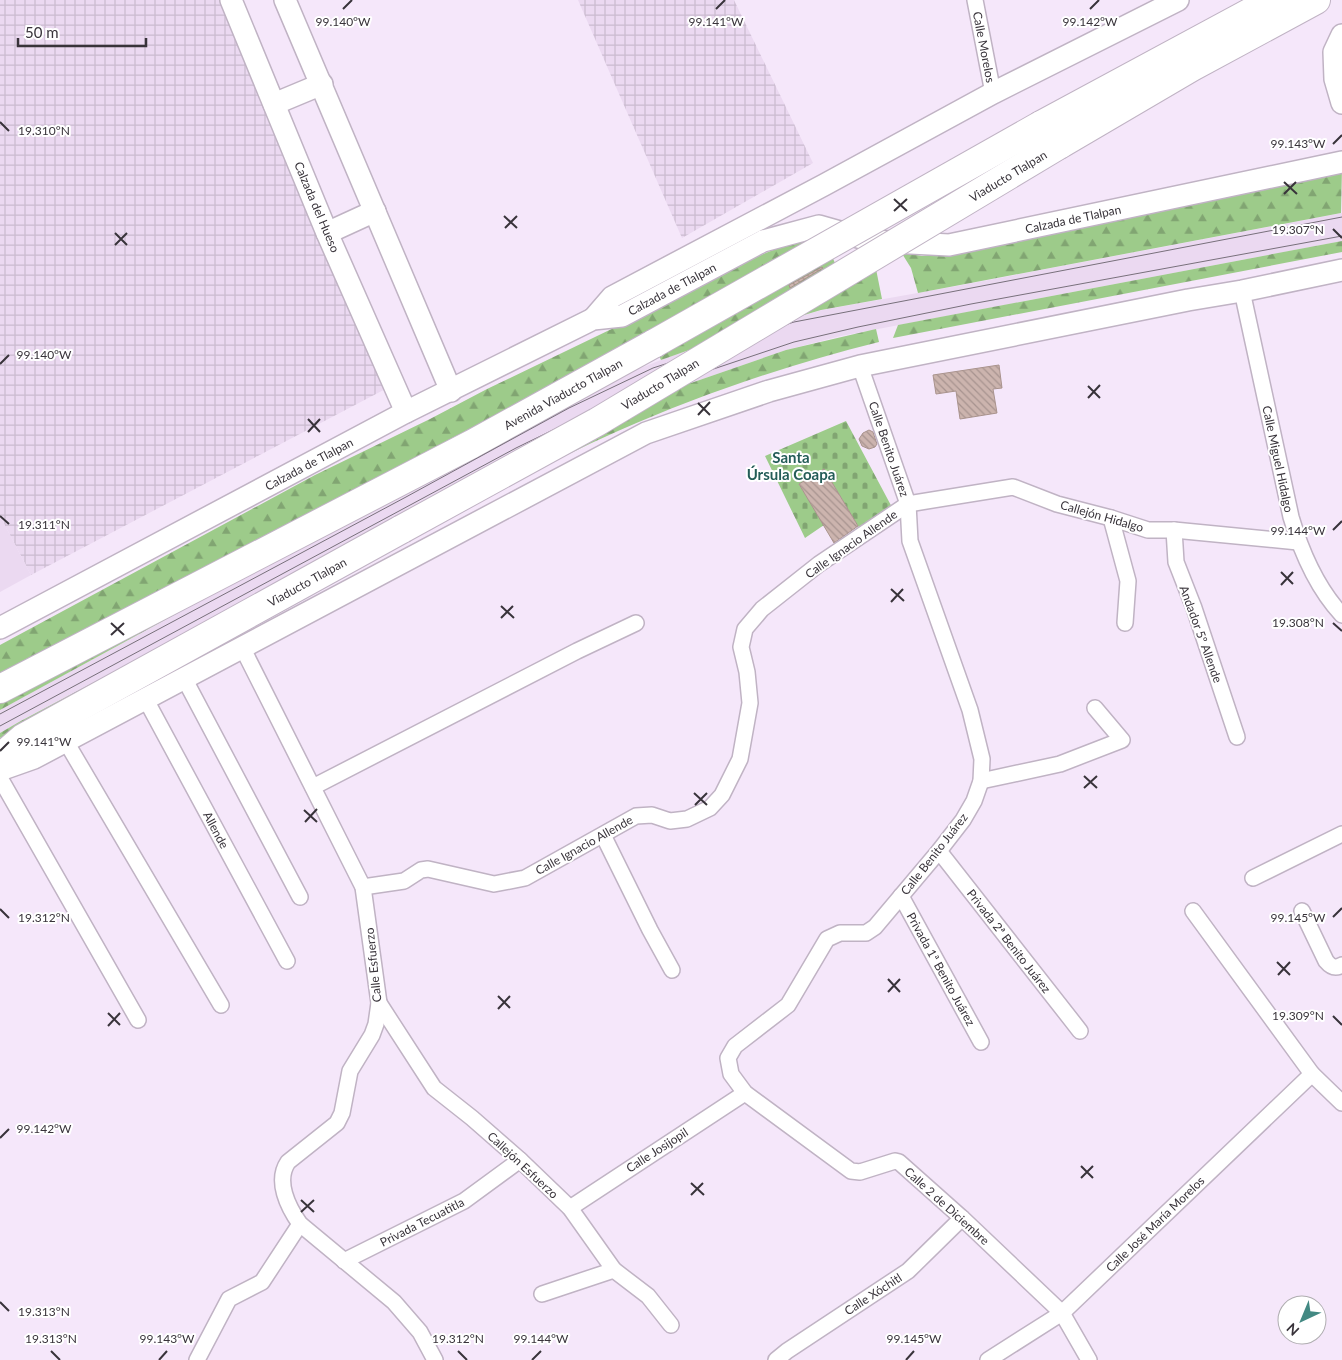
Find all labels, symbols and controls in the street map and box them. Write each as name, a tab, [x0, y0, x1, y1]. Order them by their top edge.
street label: Calle Morelos	[970, 10, 998, 84]
text: 99.140°W	[315, 14, 371, 29]
text: 99.141°W	[688, 14, 744, 29]
text: 99.142°W	[1062, 14, 1118, 29]
scale bar	[18, 15, 145, 47]
text: 50 m	[25, 23, 59, 41]
text: 19.310°N	[18, 123, 70, 138]
text: 99.143°W	[1270, 136, 1326, 151]
street label: Viaducto Tlalpan	[966, 147, 1050, 205]
street label: Calzada del Hueso	[291, 159, 343, 255]
street label: Calzada de Tlalpan	[1024, 202, 1122, 236]
text: 19.307°N	[1272, 222, 1324, 237]
street label: Calzada de Tlalpan	[625, 259, 719, 319]
text: 99.140°W	[16, 347, 72, 362]
street label: Avenida Viaducto Tlalpan	[501, 355, 625, 433]
street label: Viaducto Tlalpan	[618, 355, 702, 413]
street label: Calle Benito Juárez	[866, 399, 913, 499]
street label: Calle Miguel Hidalgo	[1259, 404, 1297, 514]
street label: Calzada de Tlalpan	[262, 434, 356, 494]
district label: Santa Úrsula Coapa	[747, 448, 835, 483]
street label: Callejón Hidalgo	[1059, 497, 1146, 535]
street label: Calle Ignacio Allende	[802, 507, 900, 581]
text: 19.311°N	[18, 517, 70, 532]
text: 99.144°W	[1270, 523, 1326, 538]
street label: Viaducto Tlalpan	[265, 554, 349, 610]
street label: Andador 5º Allende	[1176, 583, 1226, 685]
text: 19.308°N	[1272, 615, 1324, 630]
text: 99.141°W	[16, 734, 72, 749]
street label: Allende	[200, 809, 232, 851]
street label: Calle Benito Juárez	[897, 810, 971, 898]
street label: Calle Ignacio Allende	[533, 812, 635, 878]
street label: Privada 2ª Benito Juárez	[964, 886, 1054, 996]
text: 19.312°N	[18, 910, 70, 925]
street label: Privada 1ª Benito Juárez	[904, 910, 979, 1029]
text: 99.145°W	[1270, 910, 1326, 925]
street label: Calle Esfuerzo	[362, 927, 384, 1003]
text: 19.309°N	[1272, 1008, 1324, 1023]
text: 99.142°W	[16, 1121, 72, 1136]
street label: Calle Josijopil	[623, 1124, 691, 1176]
street label: Callejón Esfuerzo	[485, 1128, 562, 1202]
street label: Calle 2 de Diciembre	[901, 1164, 993, 1248]
street label: Calle José María Morelos	[1103, 1173, 1207, 1275]
street label: Privada Tecuatitla	[377, 1194, 467, 1250]
street label: Calle Xóchitl	[841, 1270, 905, 1318]
north arrow	[1277, 1295, 1327, 1345]
text: 19.313°N	[18, 1304, 70, 1319]
text: N	[1283, 1320, 1302, 1340]
text: 19.313°N	[25, 1331, 77, 1346]
text: 99.143°W	[139, 1331, 195, 1346]
text: 19.312°N	[432, 1331, 484, 1346]
text: 99.144°W	[513, 1331, 569, 1346]
text: 99.145°W	[886, 1331, 942, 1346]

